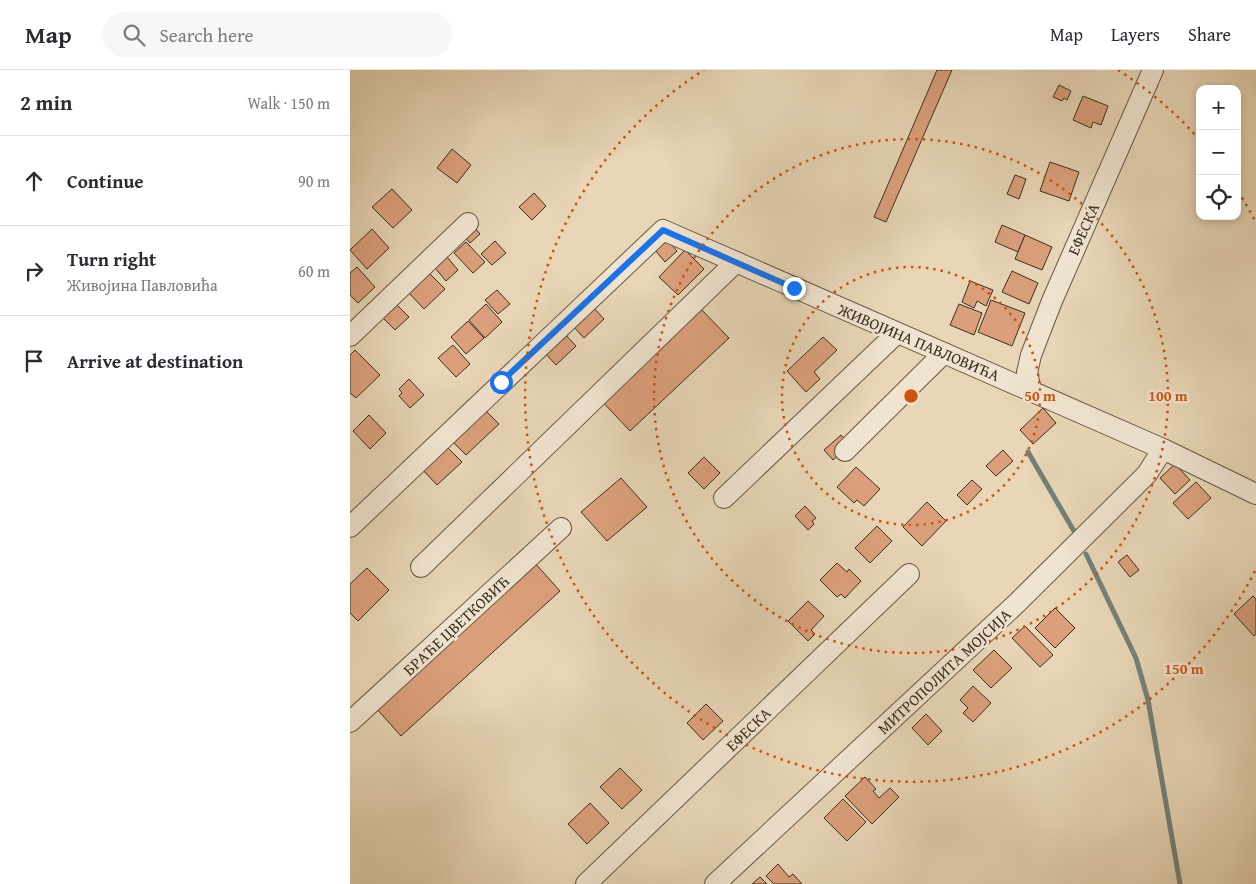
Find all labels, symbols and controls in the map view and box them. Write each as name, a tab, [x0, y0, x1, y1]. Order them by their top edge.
search box	[102, 12, 452, 57]
text: Map	[25, 17, 72, 52]
icon: search	[120, 21, 148, 49]
text: Search here	[160, 21, 253, 49]
text: Map	[1050, 21, 1083, 48]
text: Layers	[1111, 21, 1160, 48]
text: Share	[1188, 21, 1231, 48]
map controls	[1196, 85, 1241, 220]
button: +	[1196, 85, 1241, 130]
text: 2 min	[20, 87, 72, 118]
text: Walk · 150 m	[247, 91, 330, 115]
button: −	[1196, 130, 1241, 175]
icon: ahead	[20, 167, 48, 195]
text: Continue	[67, 167, 144, 195]
text: 90 m	[298, 169, 330, 193]
button: locate	[1196, 175, 1241, 220]
street label: ЕФЕСКА	[1061, 199, 1105, 259]
text: Turn right	[67, 245, 156, 273]
icon: right	[20, 257, 48, 285]
text: 60 m	[298, 259, 330, 283]
text: Живојина Павловића	[67, 273, 218, 297]
route end	[783, 277, 806, 300]
street label: ЖИВОЈИНА ПАВЛОВИЋА	[833, 297, 1004, 387]
icon: arrive	[20, 347, 48, 375]
text: Arrive at destination	[67, 347, 243, 375]
route start	[490, 371, 513, 394]
text: 50 m	[1024, 385, 1056, 406]
text: 100 m	[1148, 385, 1188, 406]
centre of rings	[902, 387, 920, 405]
street label: БРАЋЕ ЦВЕТКОВИЋ	[397, 569, 515, 681]
street label: МИТРОПОЛИТА МОЈСИЈА	[872, 602, 1017, 740]
text: 150 m	[1164, 658, 1204, 679]
street label: ЕФЕСКА	[720, 701, 776, 757]

